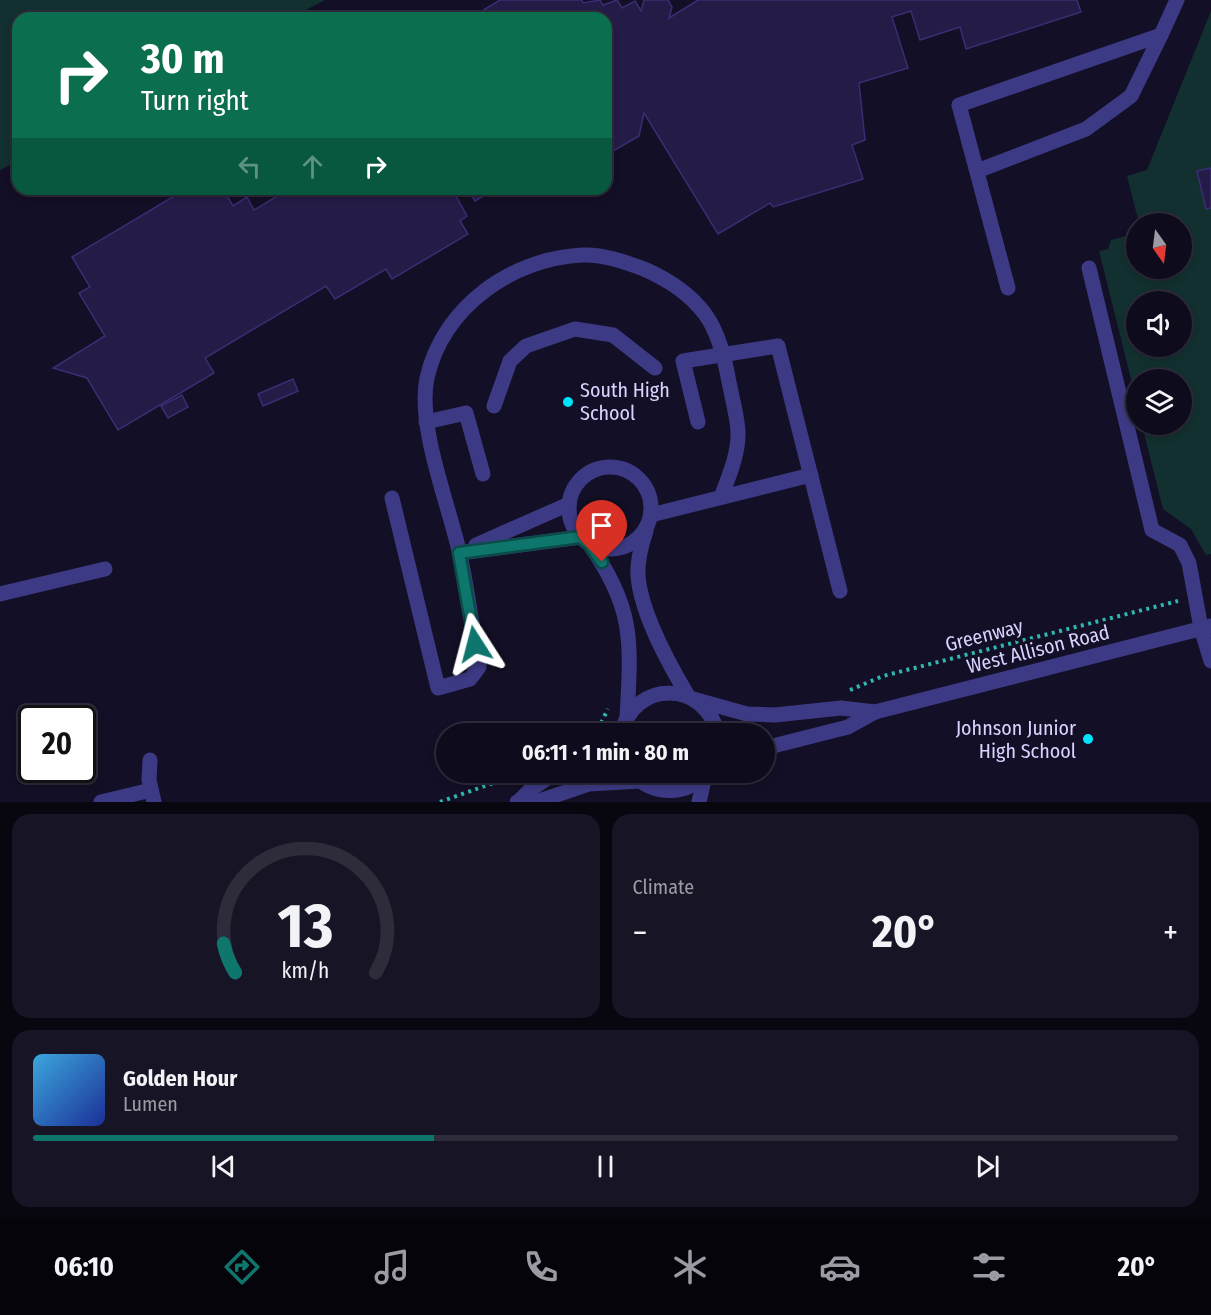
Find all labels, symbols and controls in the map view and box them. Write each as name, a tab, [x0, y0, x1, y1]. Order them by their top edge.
text: 30 m	[141, 34, 225, 84]
icon: right	[42, 36, 120, 114]
text: Turn right	[141, 85, 249, 117]
icon: left	[233, 150, 266, 183]
icon: ahead	[296, 150, 329, 183]
icon: right	[359, 150, 392, 183]
north arrow	[1126, 213, 1192, 279]
map controls	[1126, 213, 1192, 435]
button: sound	[1126, 291, 1192, 357]
button: layers	[1126, 369, 1192, 435]
place label: South High School	[580, 378, 670, 425]
marker: South High School	[561, 395, 575, 409]
pin	[576, 500, 627, 562]
icon: arrive	[585, 509, 618, 542]
position arrow	[443, 612, 507, 676]
street label: Greenway	[943, 614, 1026, 656]
street label: West Allison Road	[964, 620, 1112, 678]
speed limit sign: 20	[18, 705, 96, 783]
place label: Johnson Junior High School	[956, 716, 1076, 763]
marker: Johnson Junior High School	[1081, 732, 1095, 746]
text: 06:11 · 1 min · 80 m	[522, 739, 689, 766]
text: Climate	[633, 875, 694, 899]
text: 13	[278, 889, 334, 964]
text: 20°	[872, 905, 938, 959]
text: −	[633, 913, 647, 953]
text: +	[1163, 913, 1178, 953]
text: km/h	[282, 958, 330, 984]
text: Golden Hour	[123, 1065, 237, 1092]
text: Lumen	[123, 1092, 178, 1116]
icon: previous	[207, 1150, 240, 1183]
icon: pause	[589, 1150, 622, 1183]
icon: next	[971, 1150, 1004, 1183]
icon: directions	[221, 1246, 263, 1288]
icon: music	[371, 1246, 413, 1288]
icon: phone	[520, 1246, 562, 1288]
icon: climate	[669, 1246, 711, 1288]
icon: car	[819, 1246, 861, 1288]
icon: filters	[968, 1246, 1010, 1288]
text: 06:10	[54, 1251, 114, 1283]
text: 20°	[1117, 1251, 1157, 1283]

